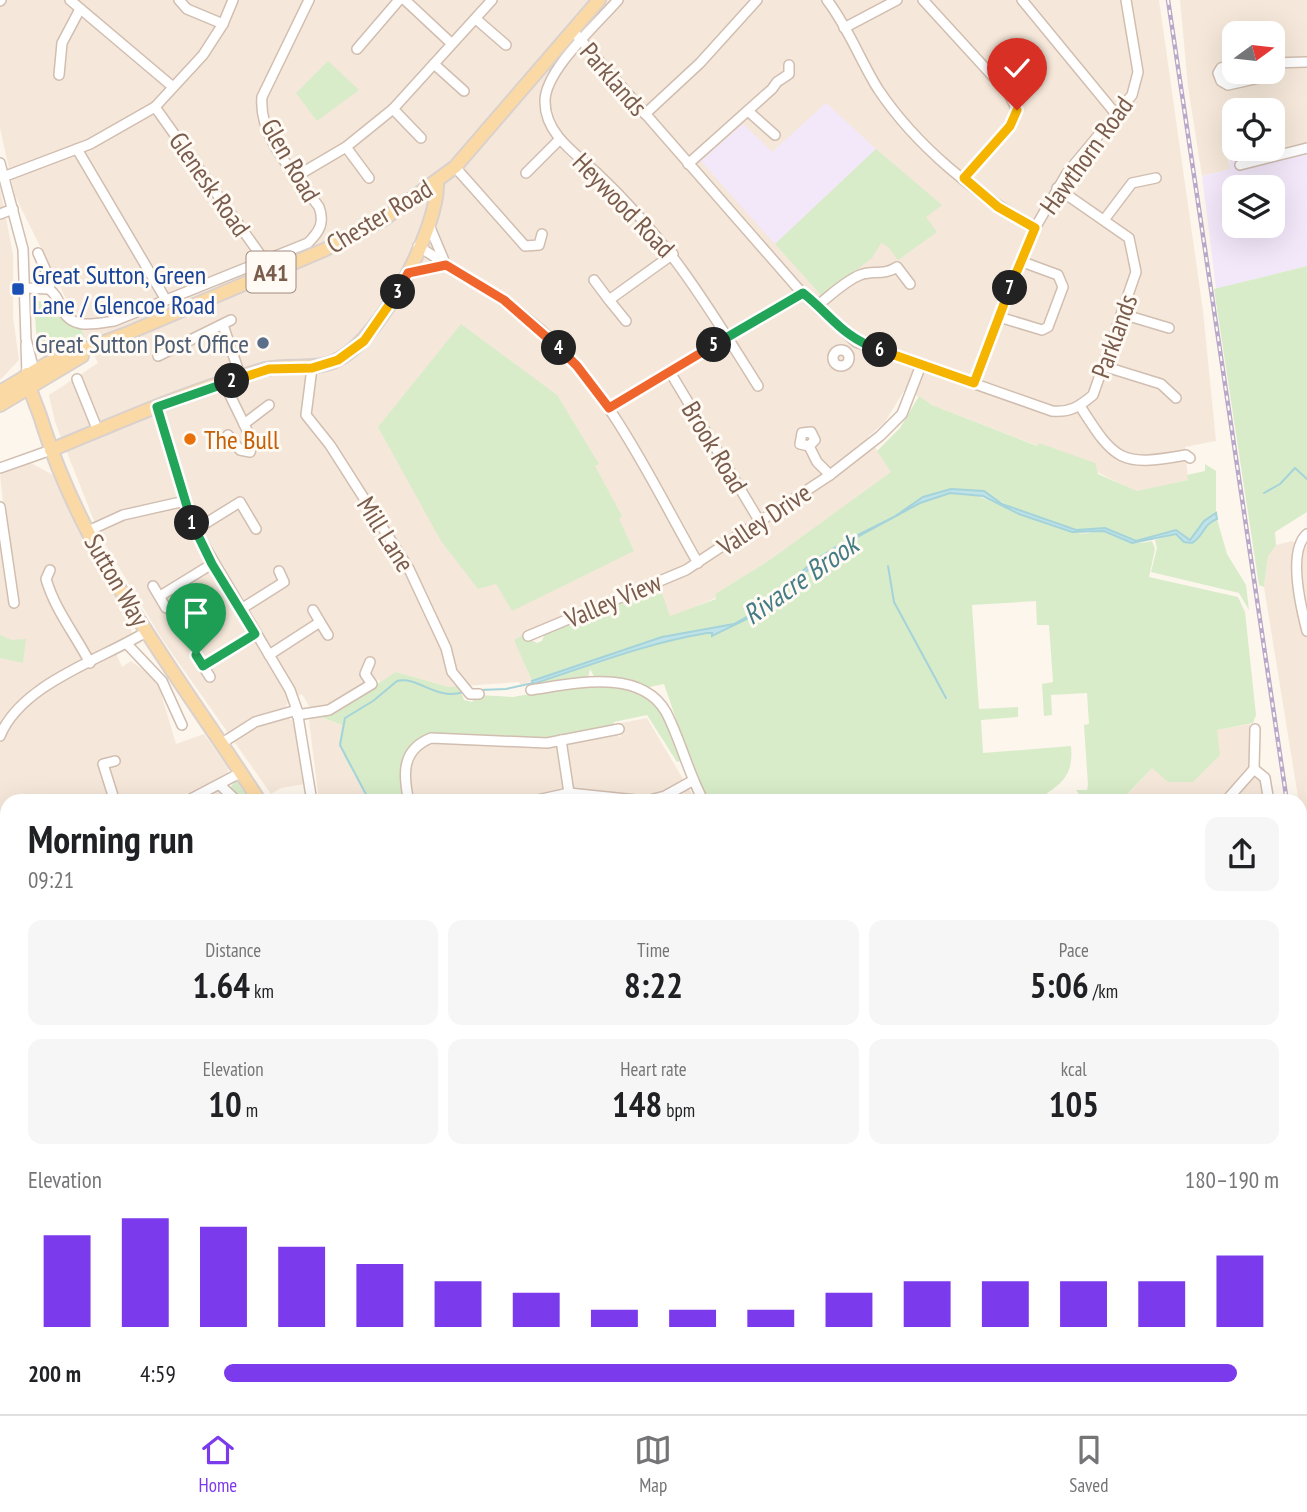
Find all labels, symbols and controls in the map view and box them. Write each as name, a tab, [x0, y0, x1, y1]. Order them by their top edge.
north arrow	[1222, 21, 1284, 84]
map controls	[1222, 21, 1285, 238]
street label: Parklands	[573, 36, 655, 122]
pin	[987, 38, 1047, 110]
icon: check	[998, 49, 1036, 87]
street label: Hawthorn Road	[1032, 90, 1140, 220]
button: locate	[1222, 98, 1285, 161]
street label: Glen Road	[254, 112, 328, 208]
street label: Glenesk Road	[162, 125, 258, 243]
street label: Heywood Road	[566, 146, 682, 264]
street label: Chester Road	[320, 172, 438, 260]
button: layers	[1222, 175, 1285, 238]
road number: A41	[246, 251, 296, 292]
place label: Great Sutton, Green Lane / Glencoe Road	[32, 258, 215, 321]
pin: 7	[992, 270, 1028, 306]
pin: 3	[380, 274, 416, 310]
text: 7	[1005, 275, 1014, 299]
text: 3	[393, 279, 402, 303]
marker: Great Sutton, Green Lane / Glencoe Road	[10, 281, 26, 297]
street label: Parklands	[1084, 290, 1144, 382]
place label: Great Sutton Post Office	[35, 327, 249, 360]
pin: 5	[696, 328, 732, 362]
pin: 4	[542, 330, 576, 366]
text: 5	[709, 332, 718, 356]
pin: 6	[862, 332, 898, 368]
marker: Great Sutton Post Office	[255, 335, 271, 351]
text: 4	[554, 335, 563, 359]
text: 6	[875, 337, 884, 361]
pin: 2	[215, 364, 250, 398]
text: 2	[227, 368, 236, 392]
street label: Brook Road	[675, 395, 755, 499]
place label: The Bull	[204, 423, 279, 456]
marker: The Bull	[182, 431, 198, 447]
street label: Valley Drive	[710, 476, 817, 563]
street label: Mill Lane	[350, 490, 422, 578]
pin: 1	[174, 505, 210, 540]
text: 1	[187, 510, 196, 534]
water label: Rivacre Brook	[735, 524, 868, 632]
street label: Sutton Way	[77, 528, 157, 632]
street label: Valley View	[559, 565, 667, 635]
pin	[166, 583, 226, 655]
icon: arrive	[177, 594, 215, 632]
text: Morning run	[28, 814, 194, 863]
button: share	[1205, 817, 1279, 891]
text: 09:21	[28, 865, 74, 894]
text: Distance	[205, 938, 261, 962]
text: Time	[637, 938, 670, 962]
text: Pace	[1059, 938, 1089, 962]
text: 1.64	[192, 962, 250, 1008]
text: 8:22	[624, 962, 683, 1008]
text: 5:06	[1030, 962, 1089, 1008]
text: km	[250, 979, 274, 1003]
text: /km	[1089, 979, 1118, 1003]
text: Elevation	[203, 1057, 264, 1081]
text: Heart rate	[620, 1057, 687, 1081]
text: kcal	[1061, 1057, 1087, 1081]
text: 10	[208, 1081, 242, 1127]
text: 148	[612, 1081, 662, 1127]
text: 105	[1049, 1081, 1099, 1127]
text: m	[242, 1098, 258, 1122]
text: bpm	[662, 1098, 695, 1122]
text: Elevation	[28, 1165, 102, 1194]
text: 180–190 m	[1185, 1165, 1279, 1194]
text: 200 m	[28, 1359, 81, 1388]
text: 4:59	[140, 1359, 176, 1388]
tab: Home	[199, 1431, 237, 1497]
tab: Map	[634, 1431, 672, 1497]
tab: Saved	[1069, 1431, 1108, 1497]

